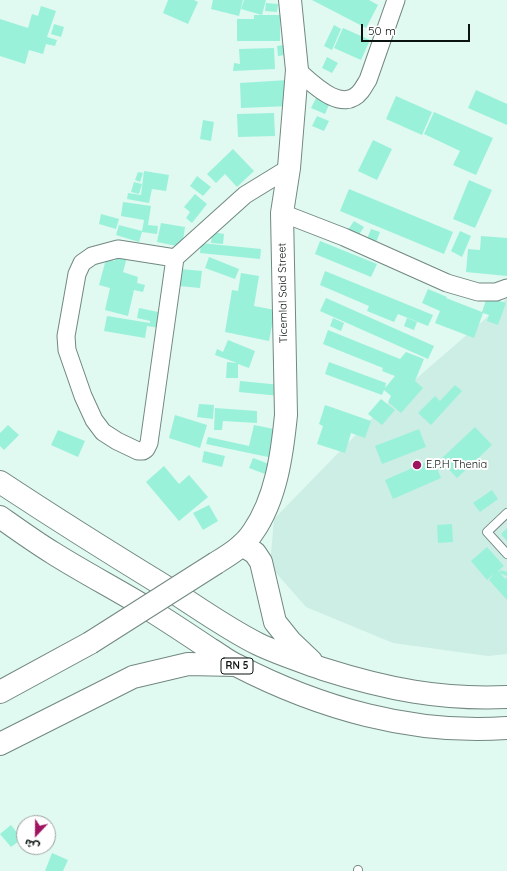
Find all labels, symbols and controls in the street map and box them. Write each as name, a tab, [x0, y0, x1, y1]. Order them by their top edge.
scale bar	[363, 16, 472, 42]
text: 50 m	[368, 23, 396, 38]
street label: Ticemlal Said Street	[276, 243, 290, 343]
place label: E.P.H Thenia	[426, 458, 487, 472]
marker: E.P.H Thenia	[411, 459, 423, 471]
road number: RN 5	[221, 658, 253, 674]
north arrow	[16, 815, 56, 855]
text: ش	[22, 836, 41, 855]

